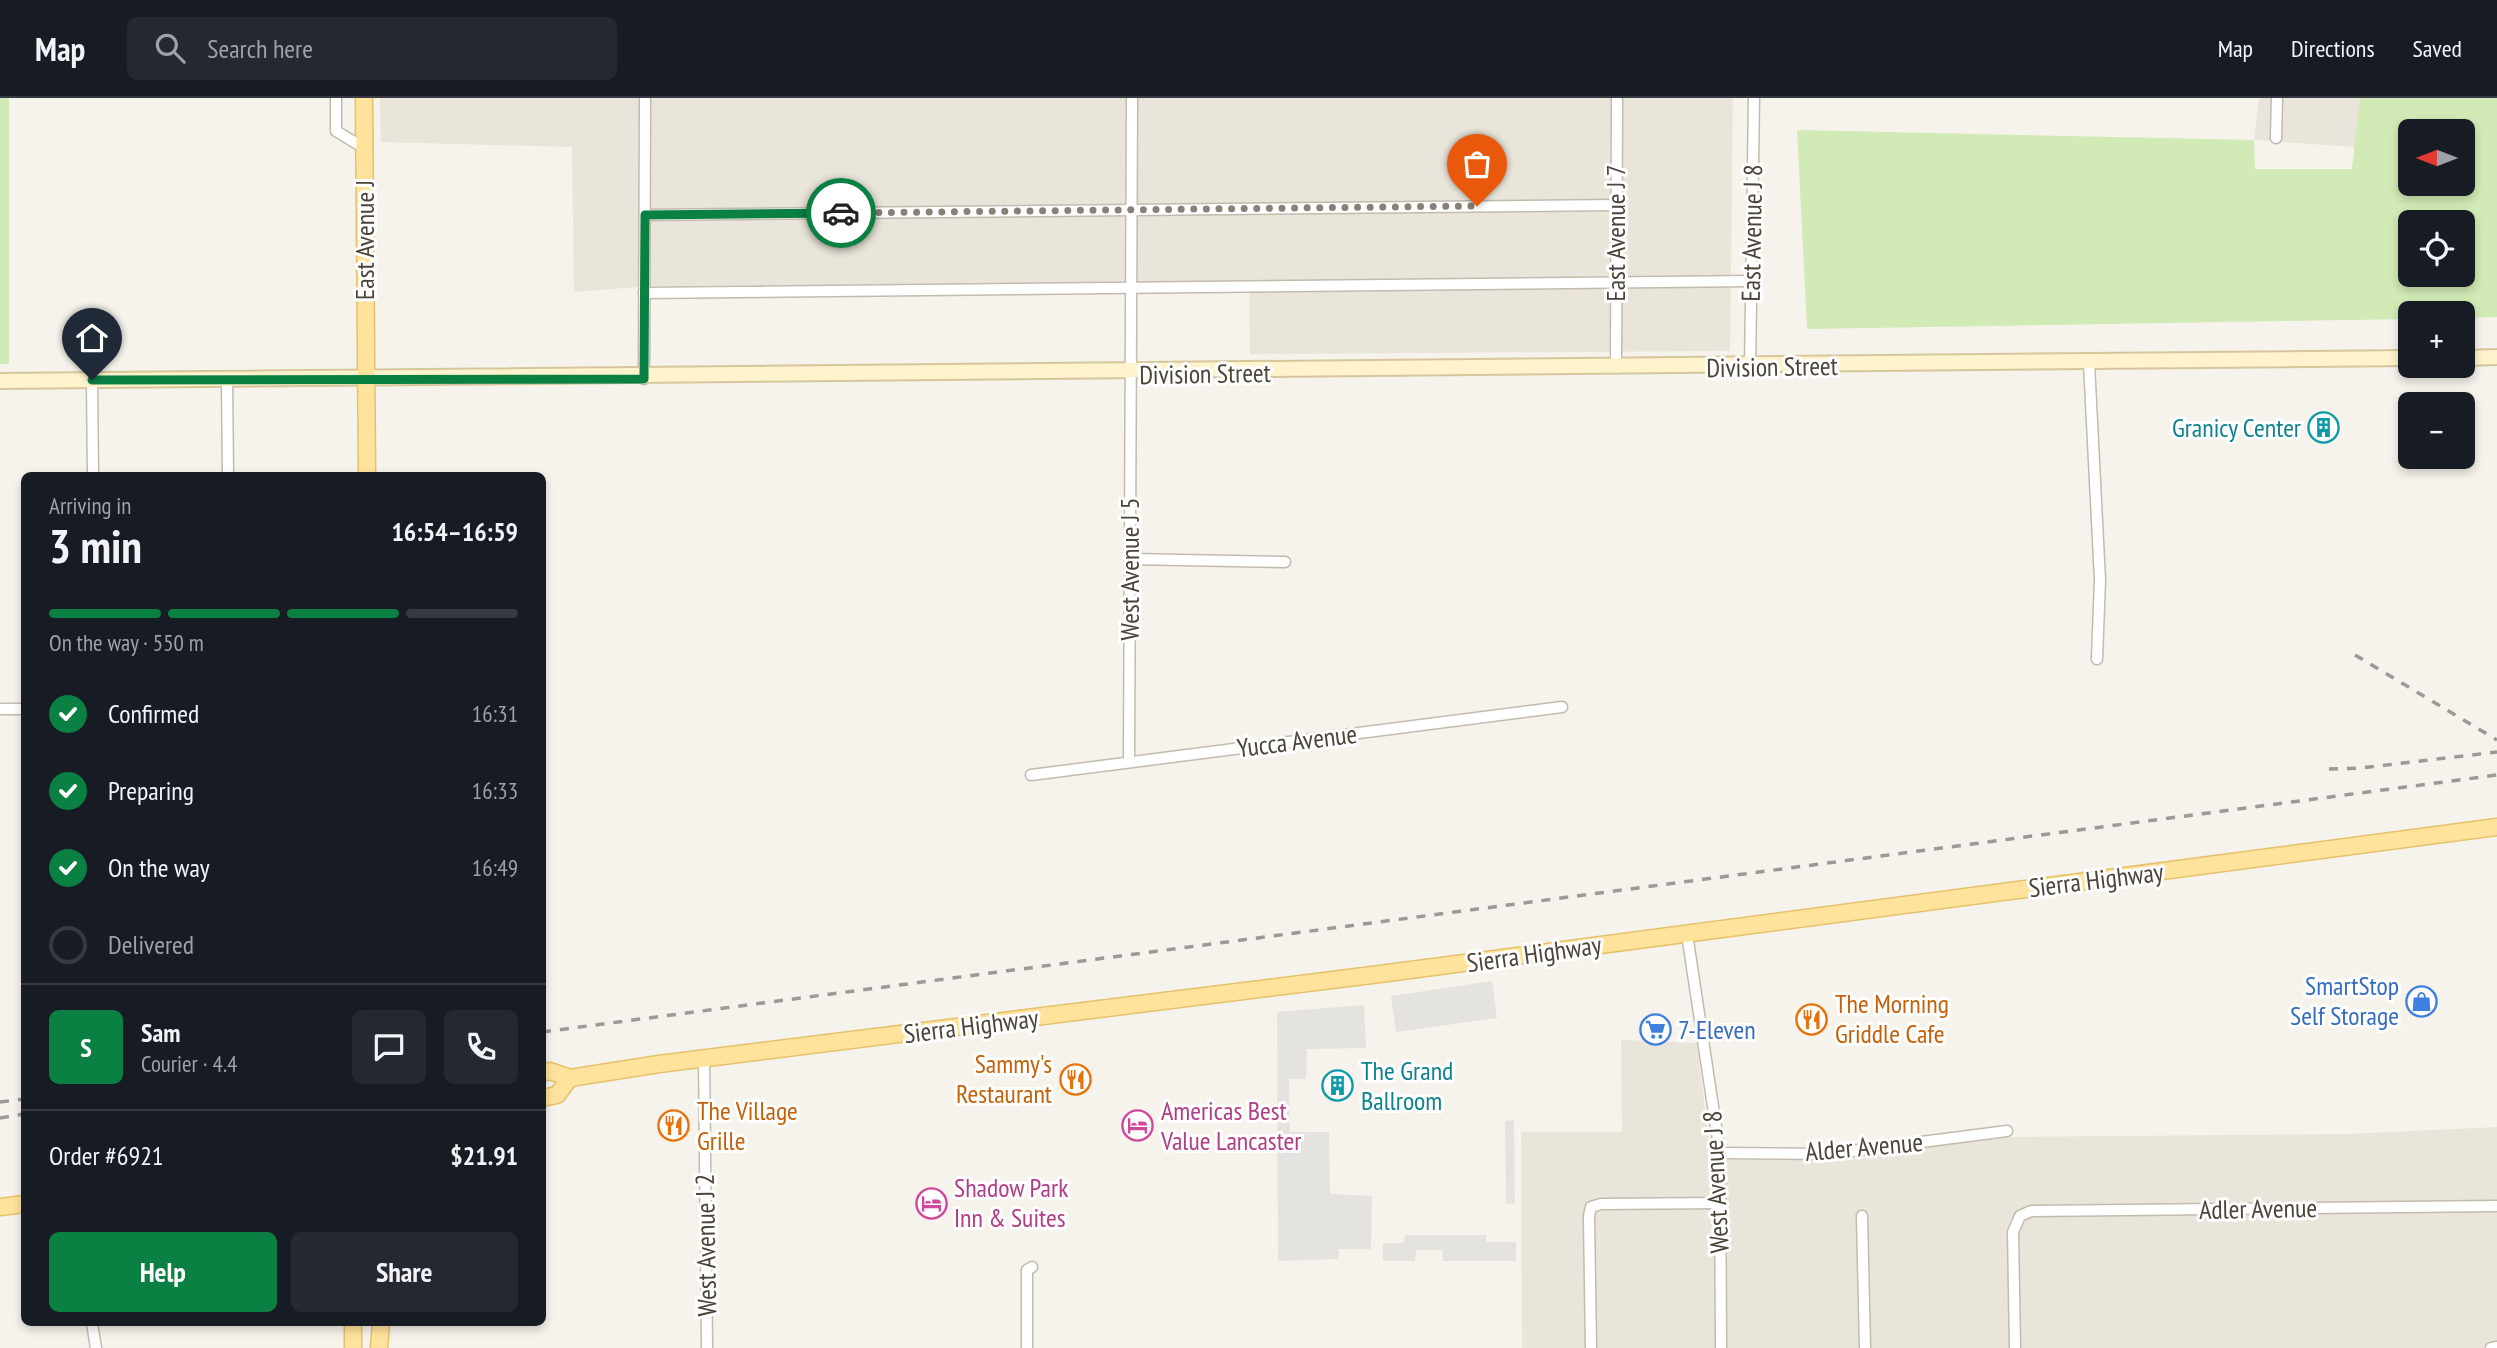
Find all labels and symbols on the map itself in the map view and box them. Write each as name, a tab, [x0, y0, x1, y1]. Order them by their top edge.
north arrow	[2398, 119, 2474, 196]
pin	[1447, 134, 1507, 206]
street label: East Avenue J 7	[1599, 164, 1632, 302]
street label: East Avenue J 8	[1734, 164, 1769, 302]
courier	[806, 178, 876, 248]
street label: East Avenue J	[348, 180, 381, 300]
pin	[62, 308, 122, 380]
street label: Division Street	[1706, 349, 1838, 384]
street label: Division Street	[1139, 356, 1271, 391]
place label: Granicy Center	[2172, 411, 2301, 444]
building icon: Granicy Center	[2307, 411, 2341, 445]
street label: West Avenue J 5	[1113, 498, 1146, 640]
street label: Yucca Avenue	[1235, 717, 1359, 764]
street label: Sierra Highway	[2027, 855, 2165, 904]
street label: Sierra Highway	[1465, 928, 1604, 979]
place label: SmartStop Self Storage	[2290, 969, 2399, 1032]
shop icon: SmartStop Self Storage	[2405, 984, 2439, 1018]
place label: The Morning Griddle Cafe	[1835, 987, 1949, 1050]
street label: Sierra Highway	[902, 1001, 1040, 1050]
restaurant icon: The Morning Griddle Cafe	[1795, 1002, 1829, 1036]
supermarket icon: 7-Eleven	[1638, 1013, 1672, 1047]
place label: 7-Eleven	[1678, 1013, 1756, 1046]
place label: Sammy's Restaurant	[956, 1047, 1052, 1110]
place label: The Grand Ballroom	[1361, 1054, 1453, 1117]
restaurant icon: Sammy's Restaurant	[1058, 1062, 1092, 1096]
building icon: The Grand Ballroom	[1321, 1069, 1355, 1103]
place label: The Village Grille	[697, 1094, 798, 1157]
place label: Americas Best Value Lancaster	[1160, 1094, 1301, 1157]
restaurant icon: The Village Grille	[657, 1109, 691, 1143]
hotel icon: Americas Best Value Lancaster	[1121, 1109, 1155, 1143]
street label: West Avenue J 8	[1695, 1110, 1736, 1254]
street label: Alder Avenue	[1804, 1125, 1924, 1168]
place label: Shadow Park Inn & Suites	[954, 1171, 1068, 1234]
street label: West Avenue J 2	[688, 1173, 723, 1317]
hotel icon: Shadow Park Inn & Suites	[914, 1186, 948, 1220]
street label: Adler Avenue	[2199, 1191, 2317, 1226]

